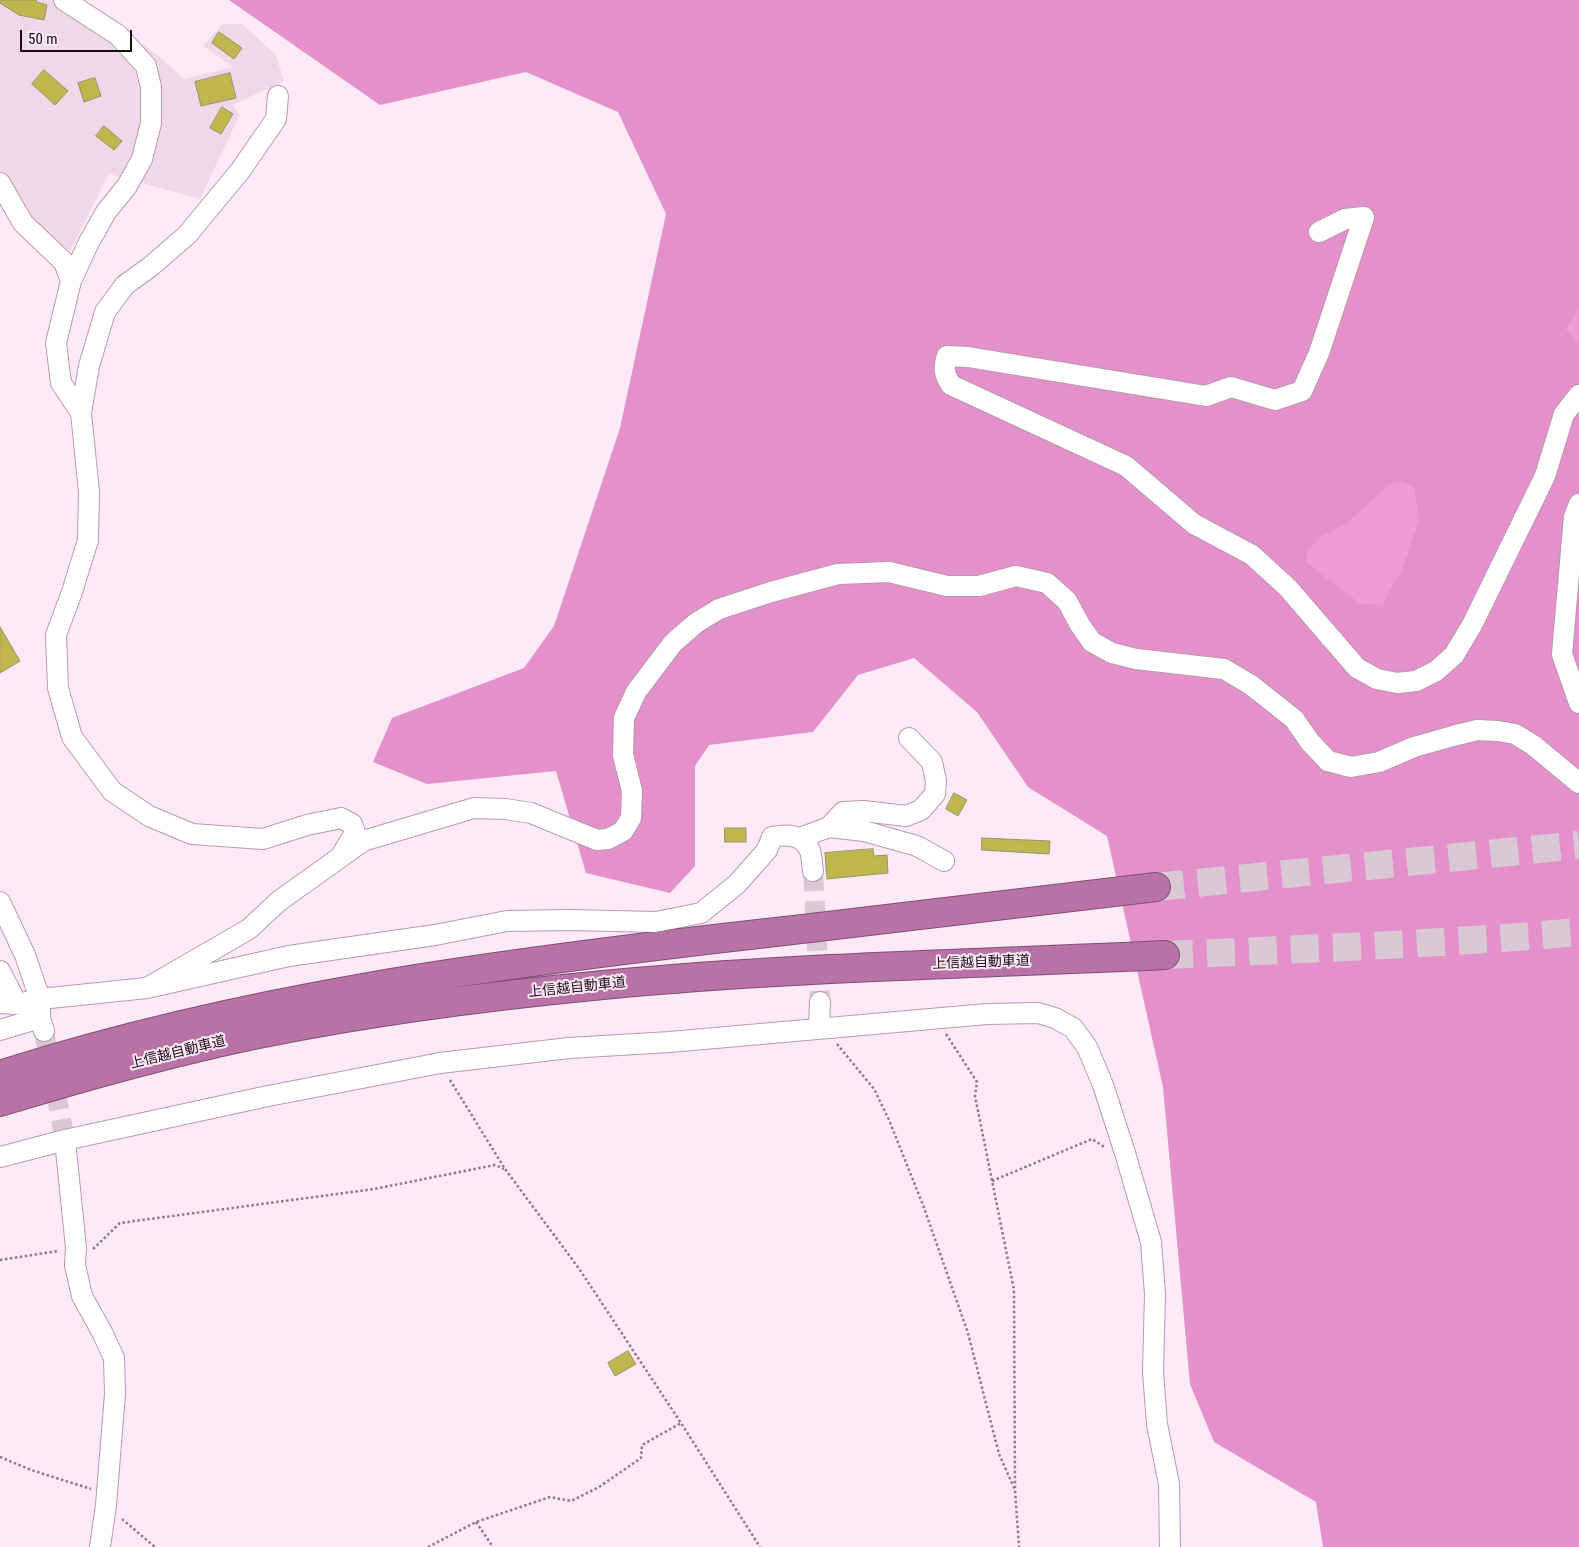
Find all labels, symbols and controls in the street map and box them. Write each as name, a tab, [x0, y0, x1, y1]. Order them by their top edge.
scale bar	[22, 20, 135, 52]
text: 50 m	[28, 30, 58, 48]
street label: 上信越自動車道	[932, 953, 1030, 973]
street label: 上信越自動車道	[527, 975, 627, 1001]
street label: 上信越自動車道	[128, 1033, 228, 1073]

